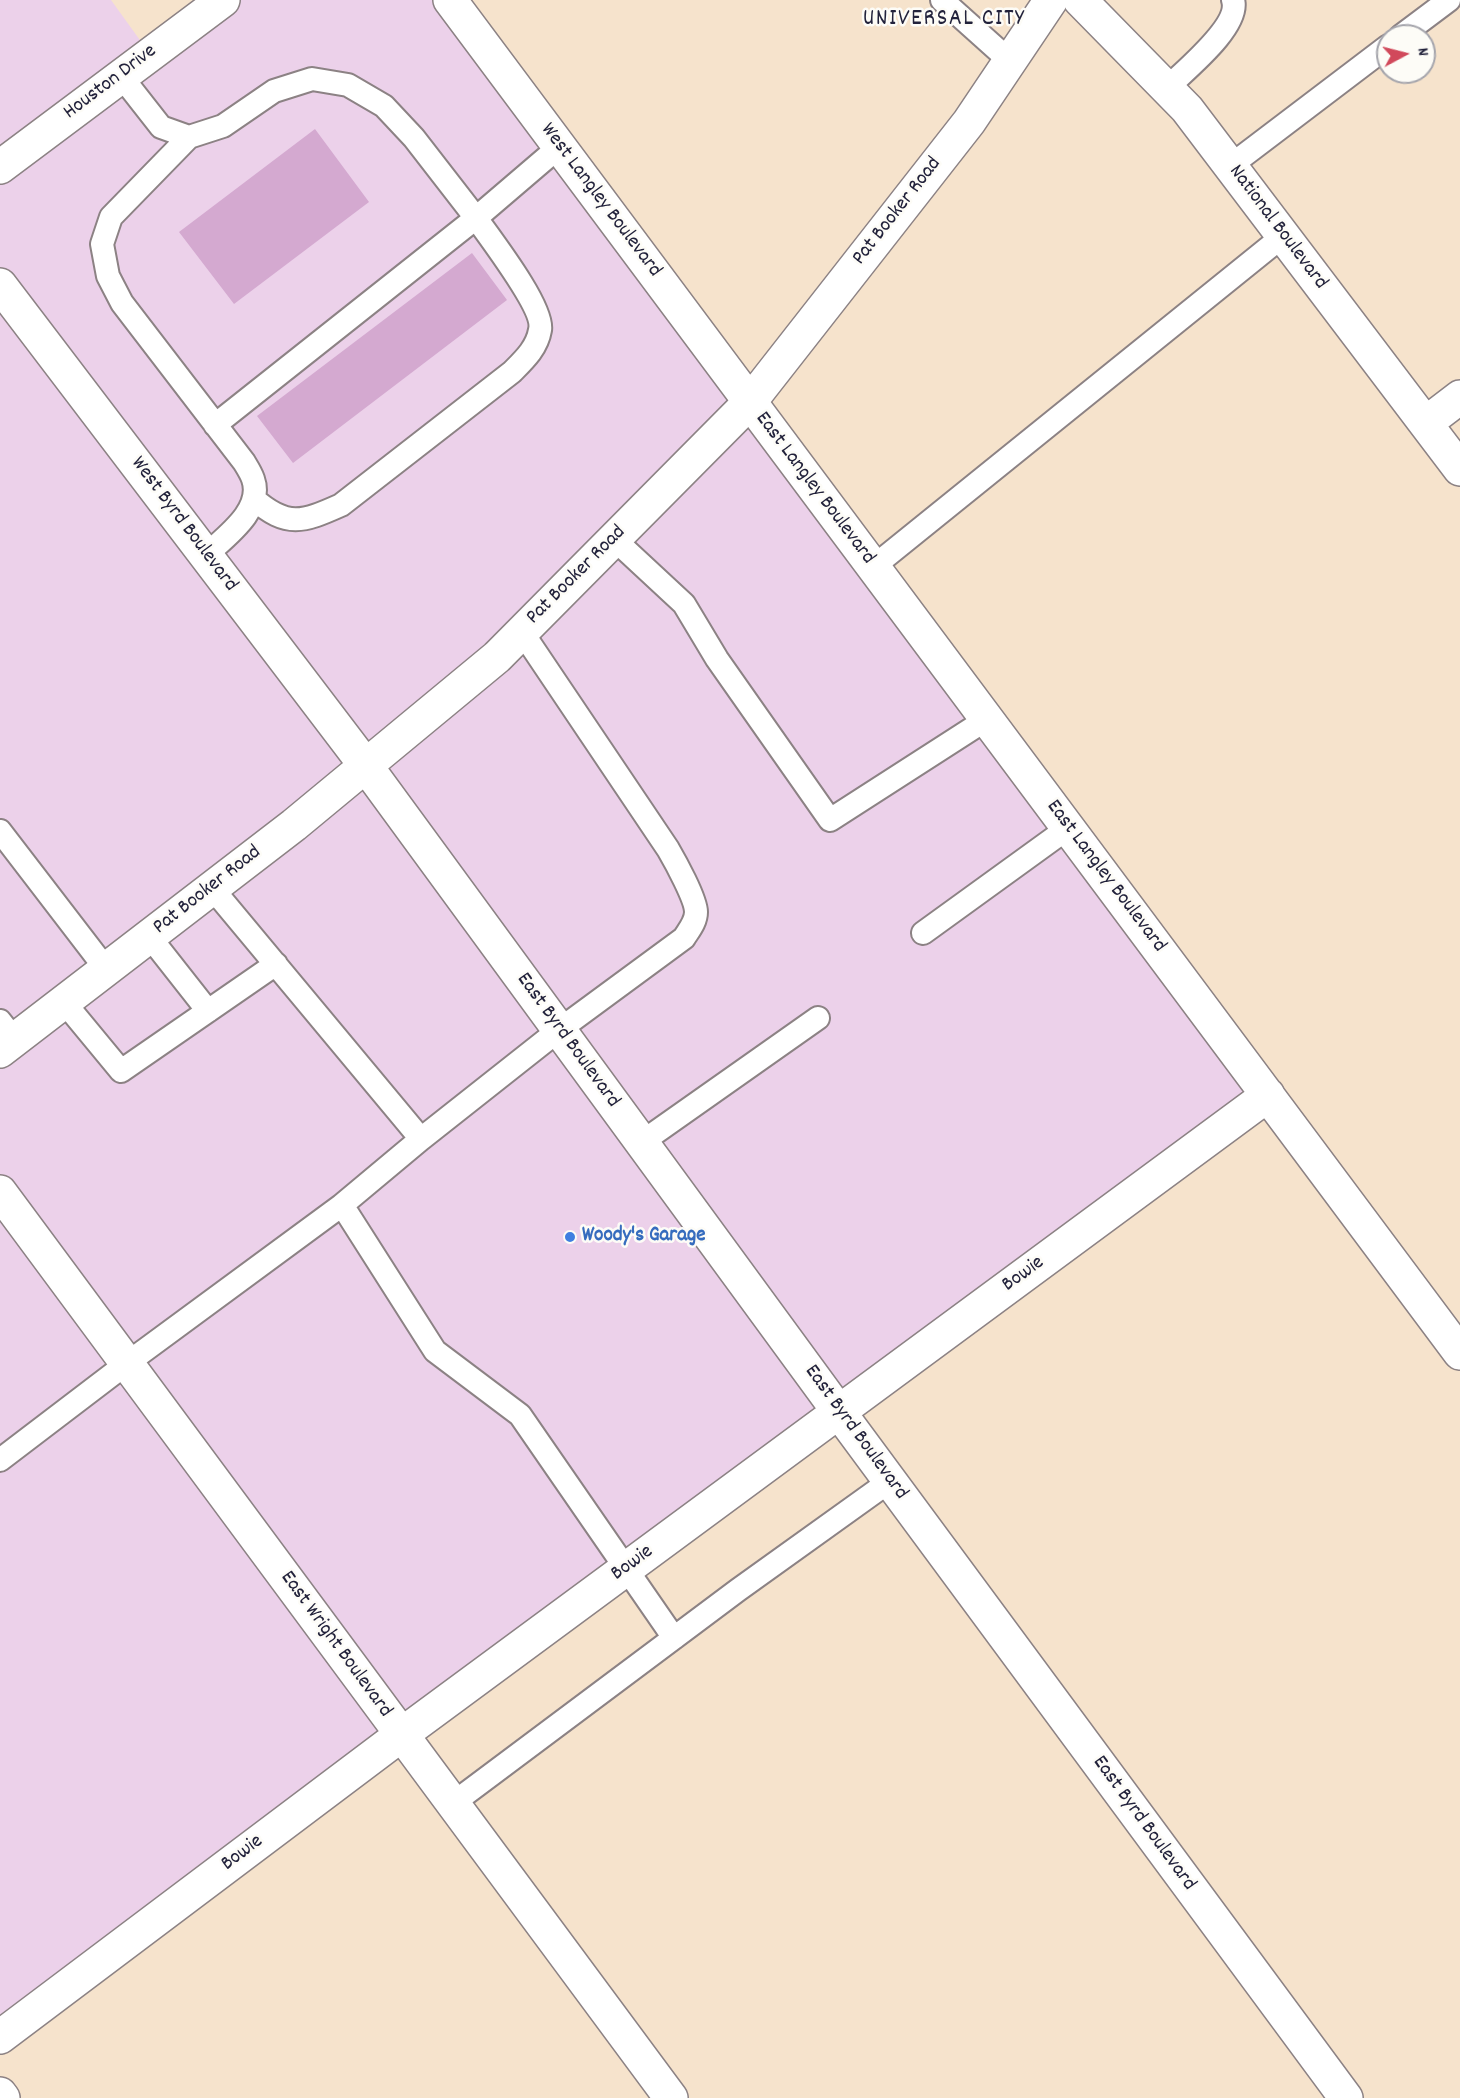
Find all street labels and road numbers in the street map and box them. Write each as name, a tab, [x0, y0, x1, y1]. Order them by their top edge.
street label: Houston Drive	[59, 40, 163, 126]
street label: West Langley Boulevard	[534, 119, 666, 283]
street label: Pat Booker Road	[848, 153, 948, 271]
street label: National Boulevard	[1222, 161, 1332, 295]
street label: East Langley Boulevard	[748, 408, 880, 570]
street label: West Byrd Boulevard	[124, 453, 242, 597]
street label: Pat Booker Road	[522, 521, 632, 631]
street label: East Langley Boulevard	[1039, 796, 1171, 958]
street label: Pat Booker Road	[149, 841, 267, 941]
street label: East Byrd Boulevard	[510, 969, 624, 1113]
street label: Bowie	[998, 1251, 1050, 1299]
street label: East Byrd Boulevard	[798, 1361, 912, 1505]
street label: Bowie	[607, 1540, 659, 1588]
street label: East Wright Boulevard	[273, 1567, 397, 1723]
street label: East Byrd Boulevard	[1086, 1752, 1200, 1896]
street label: Bowie	[217, 1830, 269, 1878]

